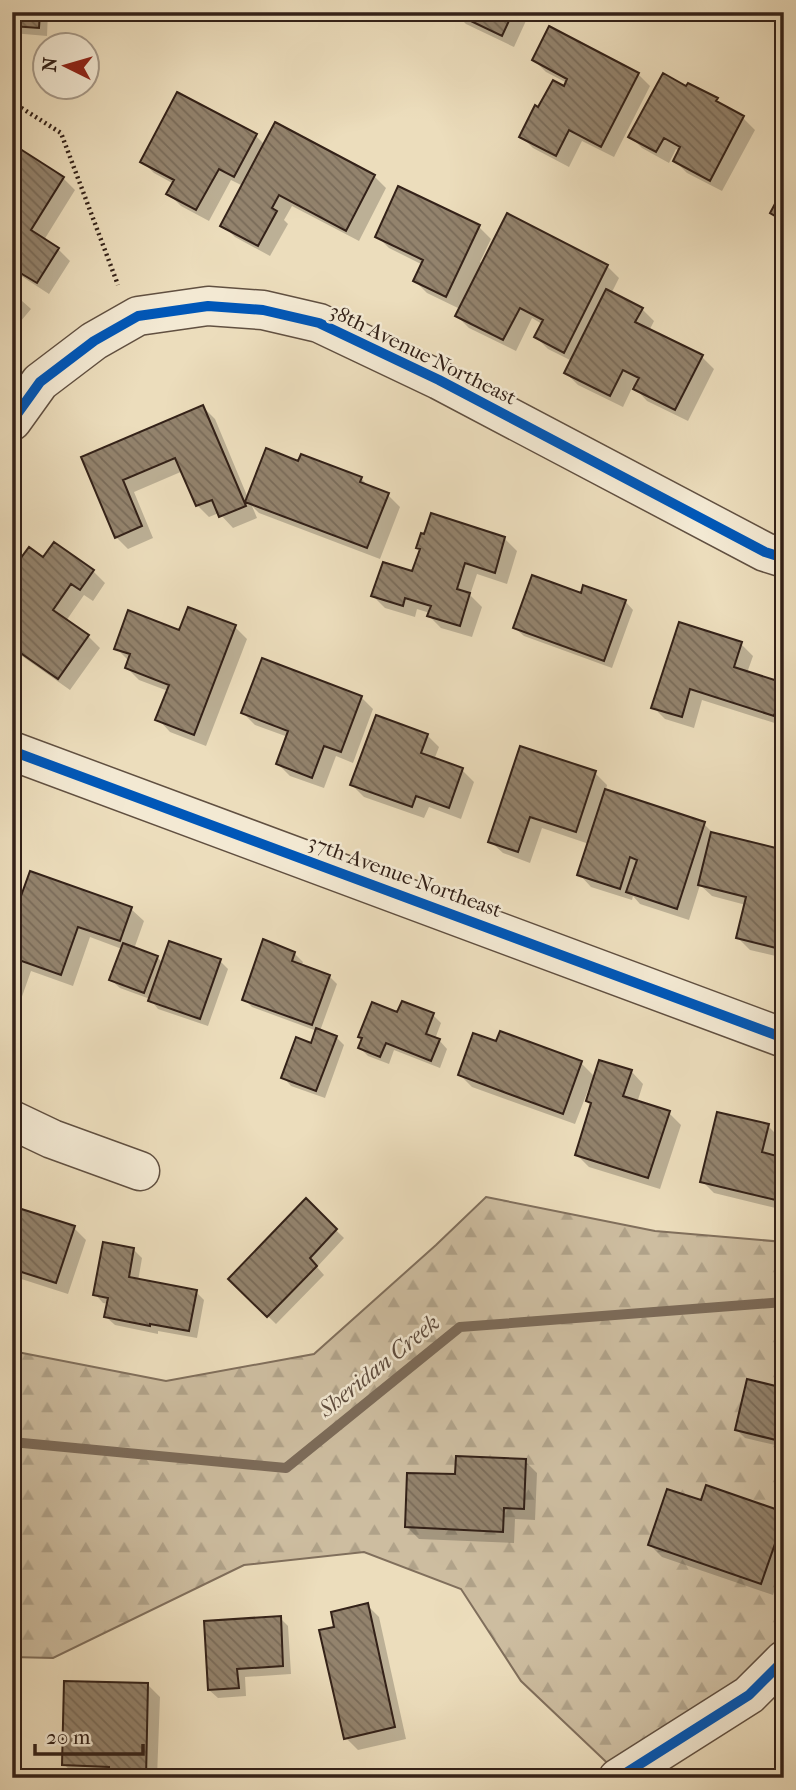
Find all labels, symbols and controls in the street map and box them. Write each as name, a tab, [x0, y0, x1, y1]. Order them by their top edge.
north arrow	[32, 32, 102, 102]
text: N	[38, 56, 62, 73]
street label: 38th Avenue Northeast	[326, 298, 521, 410]
street label: 37th Avenue Northeast	[305, 830, 506, 922]
water label: Sheridan Creek	[312, 1309, 445, 1424]
scale bar	[35, 1713, 144, 1757]
text: 20 m	[46, 1725, 91, 1749]

